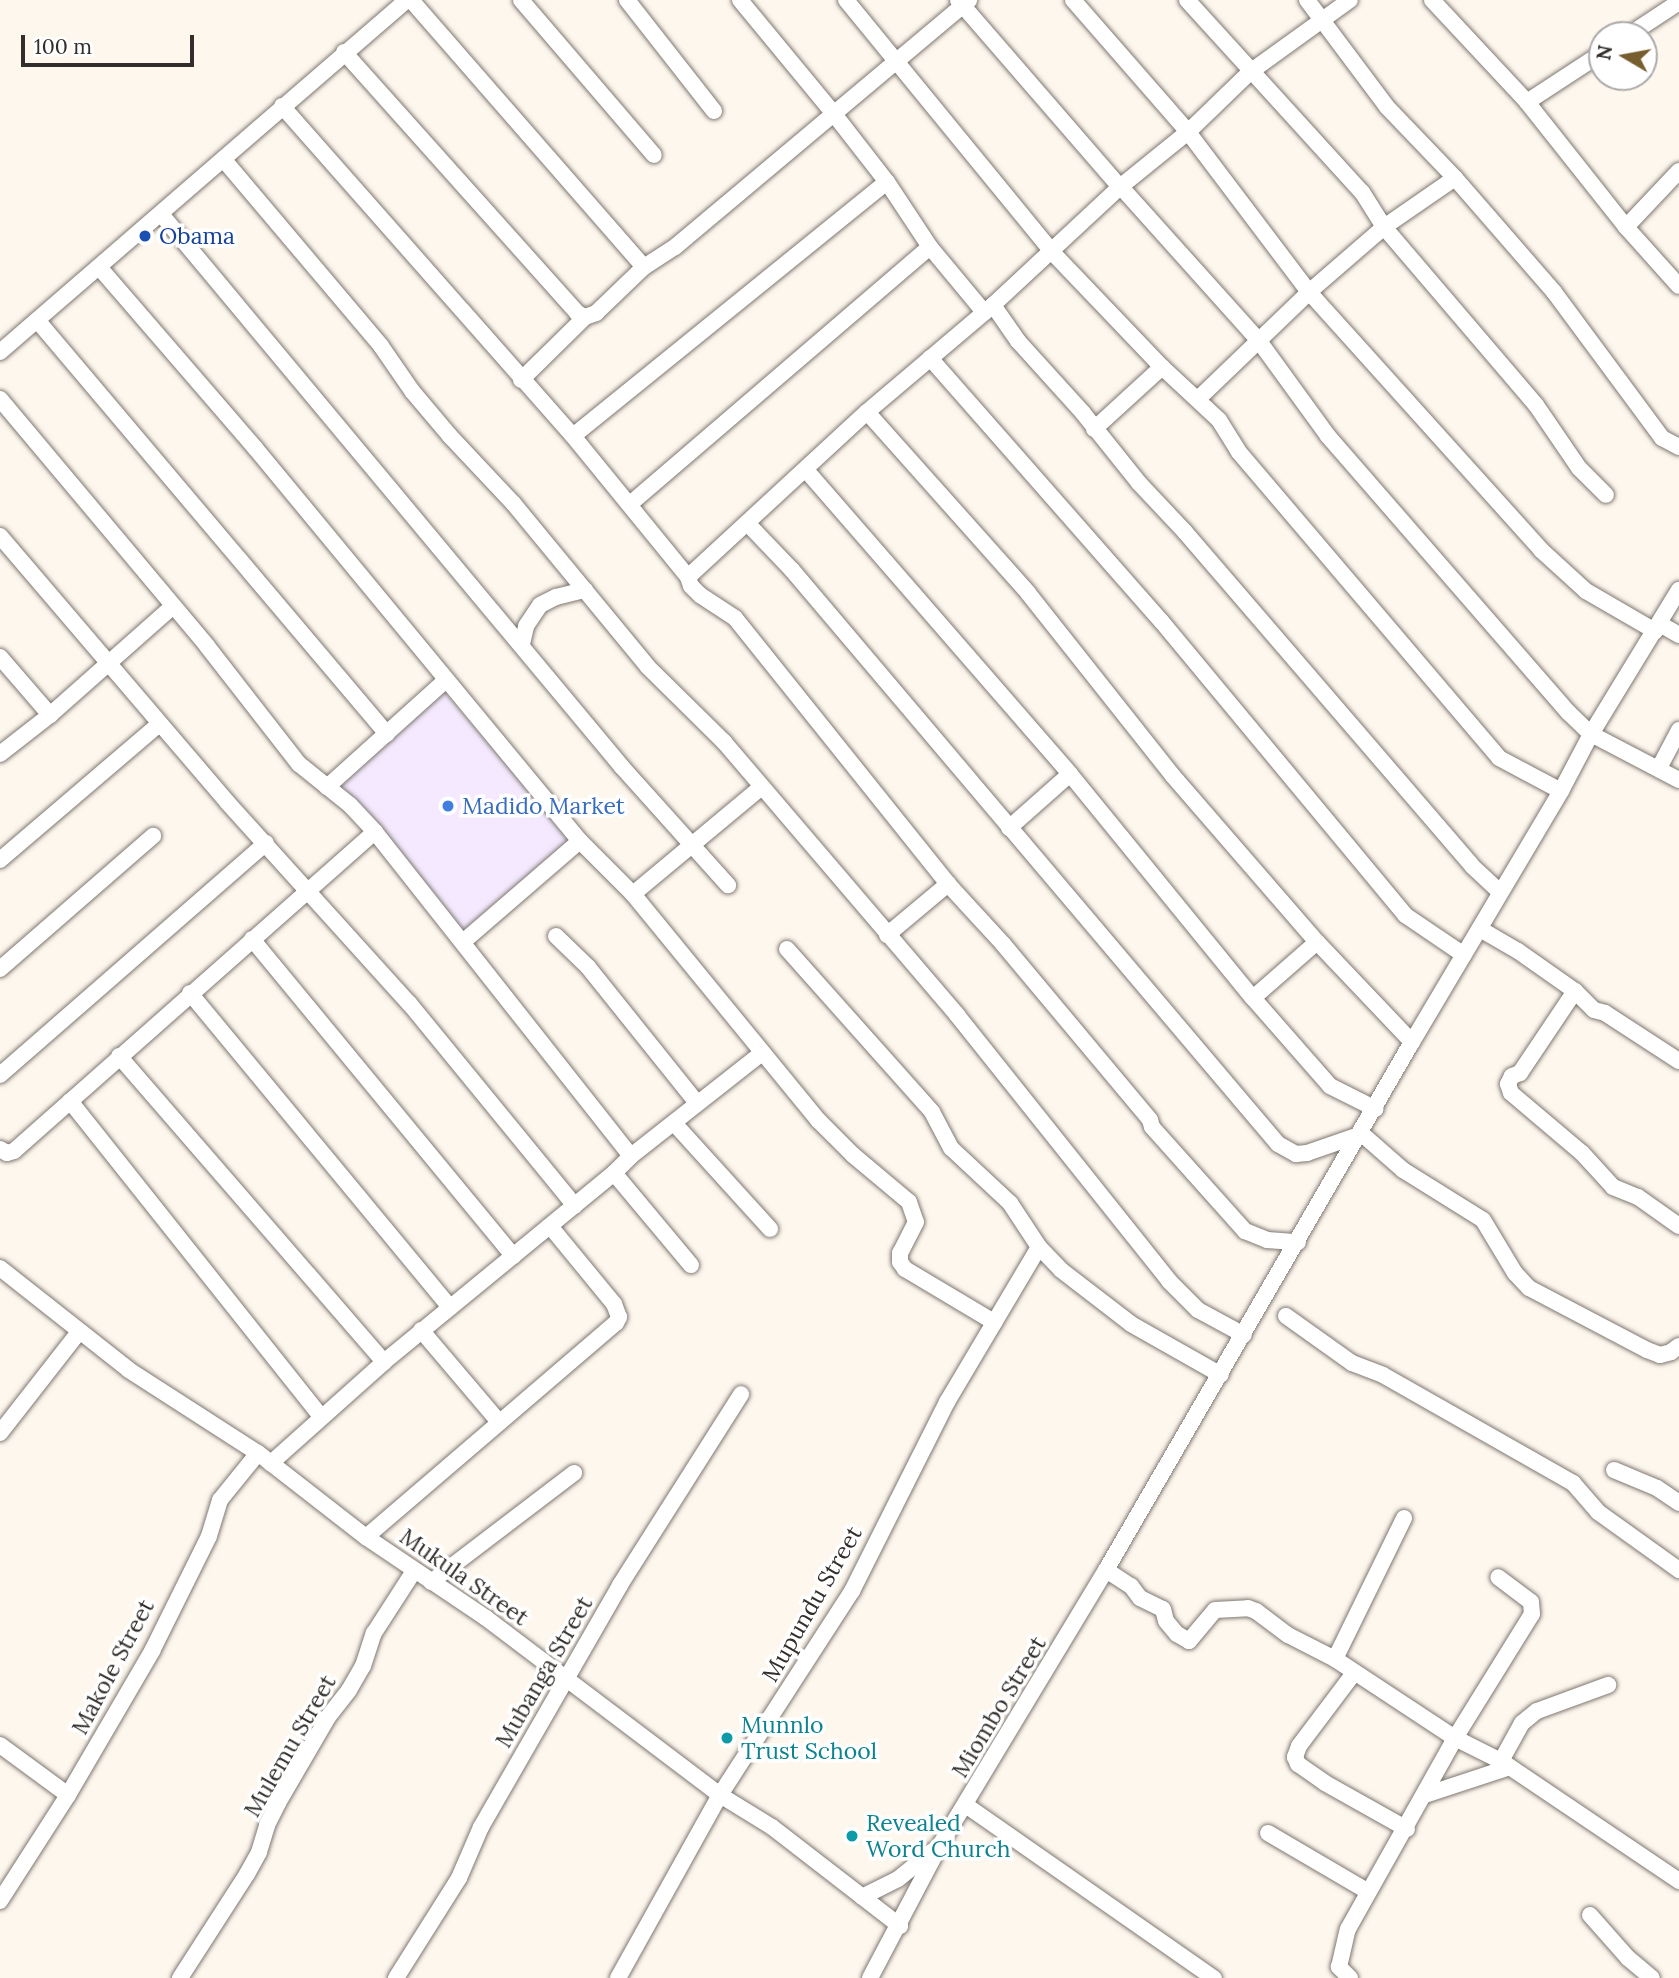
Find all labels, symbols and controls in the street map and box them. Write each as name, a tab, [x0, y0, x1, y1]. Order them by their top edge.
scale bar	[24, 21, 198, 65]
north arrow	[1588, 21, 1658, 91]
text: 100 m	[34, 33, 92, 60]
text: N	[1591, 43, 1617, 62]
place label: Obama	[159, 222, 235, 250]
marker: Obama	[137, 228, 153, 244]
place label: Madido Market	[462, 792, 625, 820]
marker: Madido Market	[440, 798, 456, 814]
street label: Mupundu Street	[756, 1521, 868, 1687]
street label: Mukula Street	[395, 1523, 533, 1631]
street label: Mubanga Street	[490, 1592, 598, 1752]
street label: Makole Street	[66, 1595, 160, 1739]
street label: Miombo Street	[946, 1631, 1052, 1783]
street label: Mulemu Street	[238, 1670, 342, 1822]
place label: Munnlo Trust School	[741, 1711, 877, 1765]
marker: Munnlo Trust School	[719, 1730, 735, 1746]
place label: Revealed Word Church	[866, 1809, 1010, 1863]
marker: Revealed Word Church	[844, 1828, 860, 1844]

